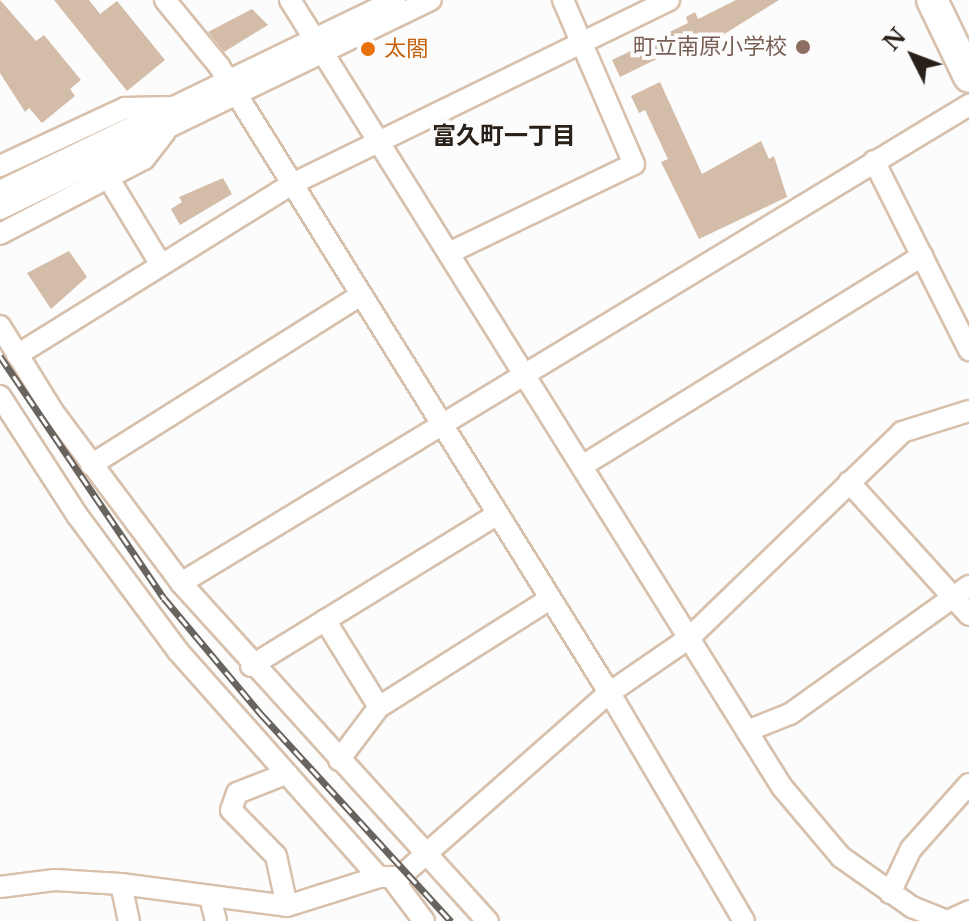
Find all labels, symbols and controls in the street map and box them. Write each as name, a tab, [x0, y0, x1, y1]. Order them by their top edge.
north arrow	[873, 16, 953, 96]
text: N	[878, 23, 912, 56]
place label: 町立南原小学校	[633, 34, 787, 60]
place label: 太閤	[384, 36, 428, 62]
marker: 町立南原小学校	[794, 38, 812, 56]
marker: 太閤	[359, 40, 377, 58]
district label: 富久町一丁目	[432, 122, 576, 150]

